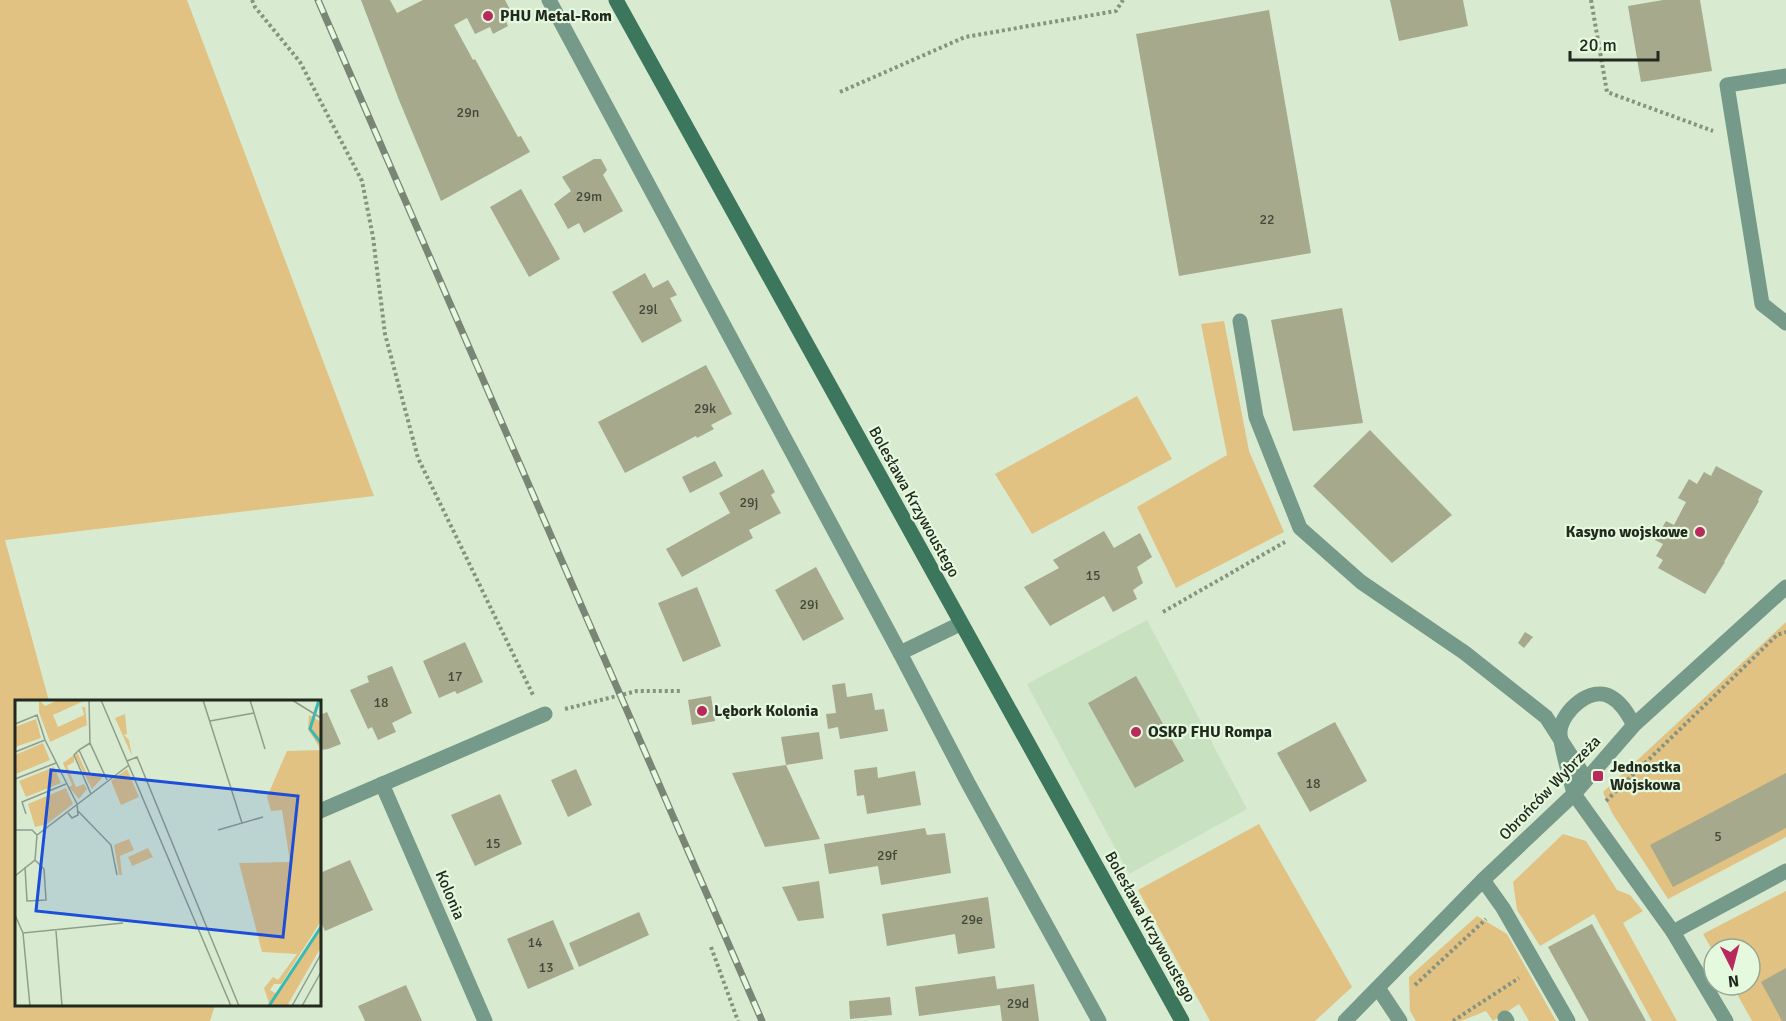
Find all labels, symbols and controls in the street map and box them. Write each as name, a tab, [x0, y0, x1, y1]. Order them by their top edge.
place label: PHU Metal-Rom	[500, 6, 612, 26]
marker: PHU Metal-Rom	[481, 9, 495, 23]
scale bar	[1570, 24, 1658, 62]
text: 20 m	[1579, 34, 1617, 56]
house number: 29n	[457, 104, 479, 121]
house number: 29m	[576, 188, 602, 205]
house number: 22	[1259, 211, 1275, 228]
house number: 29l	[638, 301, 658, 318]
house number: 29k	[694, 400, 716, 417]
street label: Bolesława Krzywoustego	[864, 423, 964, 581]
house number: 29j	[739, 494, 759, 511]
place label: Kasyno wojskowe	[1566, 522, 1688, 542]
marker: Kasyno wojskowe	[1693, 525, 1707, 539]
house number: 15	[1085, 567, 1101, 584]
house number: 29i	[800, 596, 818, 613]
house number: 17	[447, 668, 463, 685]
house number: 18	[373, 694, 389, 711]
inset map	[15, 700, 321, 1006]
place label: Lębork Kolonia	[714, 701, 818, 721]
marker: Lębork Kolonia	[695, 704, 709, 718]
place label: OSKP FHU Rompa	[1148, 722, 1272, 742]
marker: OSKP FHU Rompa	[1129, 725, 1143, 739]
street label: Obrońców Wybrzeża	[1495, 731, 1605, 845]
place label: Jednostka Wojskowa	[1610, 757, 1681, 795]
marker: Jednostka Wojskowa	[1591, 769, 1605, 783]
house number: 18	[1305, 775, 1321, 792]
house number: 5	[1714, 828, 1722, 845]
house number: 15	[485, 835, 501, 852]
house number: 29f	[877, 847, 898, 864]
street label: Bolesława Krzywoustego	[1100, 848, 1200, 1006]
street label: Kolonia	[431, 867, 469, 923]
house number: 29e	[961, 911, 983, 928]
house number: 14	[527, 934, 543, 951]
north arrow	[1702, 937, 1762, 997]
house number: 13	[538, 959, 554, 976]
text: N	[1727, 970, 1740, 991]
house number: 29d	[1007, 995, 1029, 1012]

